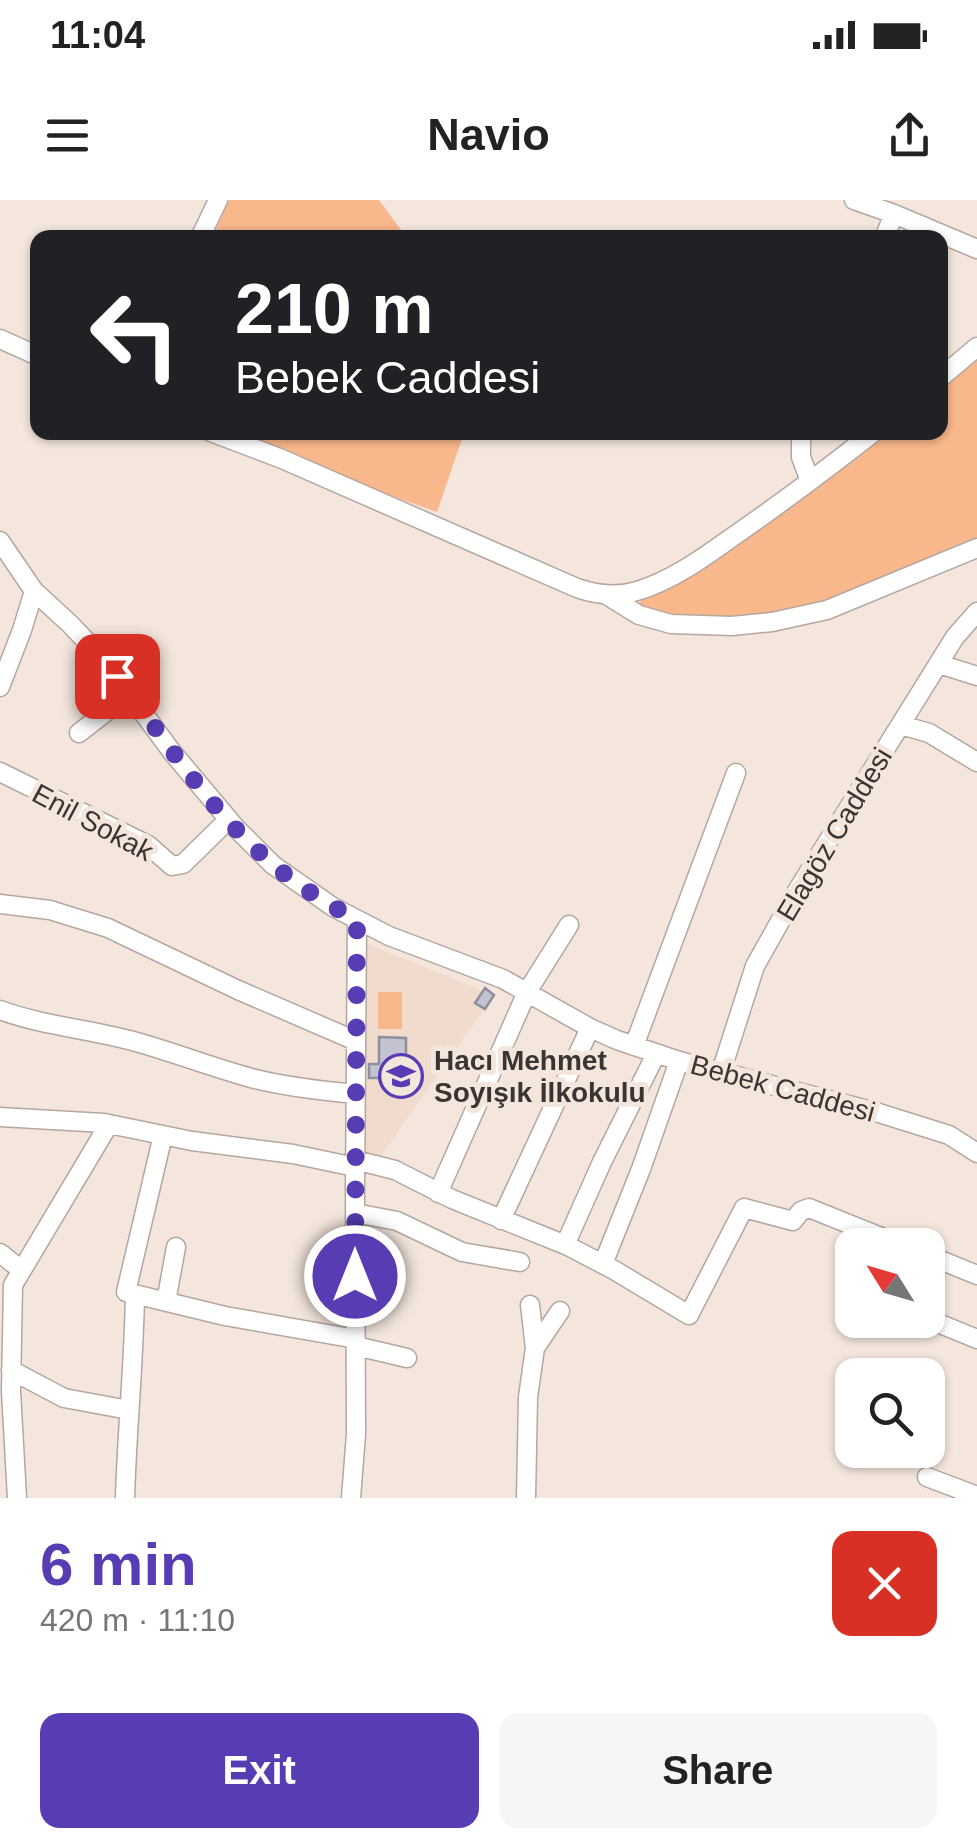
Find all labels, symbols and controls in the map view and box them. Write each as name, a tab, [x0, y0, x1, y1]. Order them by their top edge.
text: 11:04	[50, 14, 145, 56]
icon: menu	[40, 108, 95, 163]
icon: share	[882, 108, 937, 163]
text: Navio	[427, 109, 550, 160]
icon: left	[70, 270, 200, 400]
text: 210 m	[235, 270, 433, 348]
text: Bebek Caddesi	[235, 352, 540, 403]
pin	[75, 634, 160, 719]
icon: arrive	[90, 649, 145, 704]
street label: Elagöz Caddesi	[771, 742, 898, 926]
street label: Enil Sokak	[27, 778, 159, 868]
place label: Hacı Mehmet Soyışık İlkokulu	[434, 1045, 646, 1108]
street label: Bebek Caddesi	[687, 1049, 879, 1128]
school or university icon: Hacı Mehmet Soyışık İlkokulu	[378, 1053, 424, 1099]
position arrow	[303, 1224, 407, 1328]
north arrow	[835, 1228, 945, 1338]
map controls	[835, 1228, 945, 1468]
button: search	[835, 1358, 945, 1468]
text: 6 min	[40, 1531, 197, 1598]
button: close	[832, 1531, 937, 1636]
text: 420 m · 11:10	[40, 1602, 235, 1638]
button: Exit	[40, 1713, 479, 1828]
button: Share	[499, 1713, 937, 1828]

